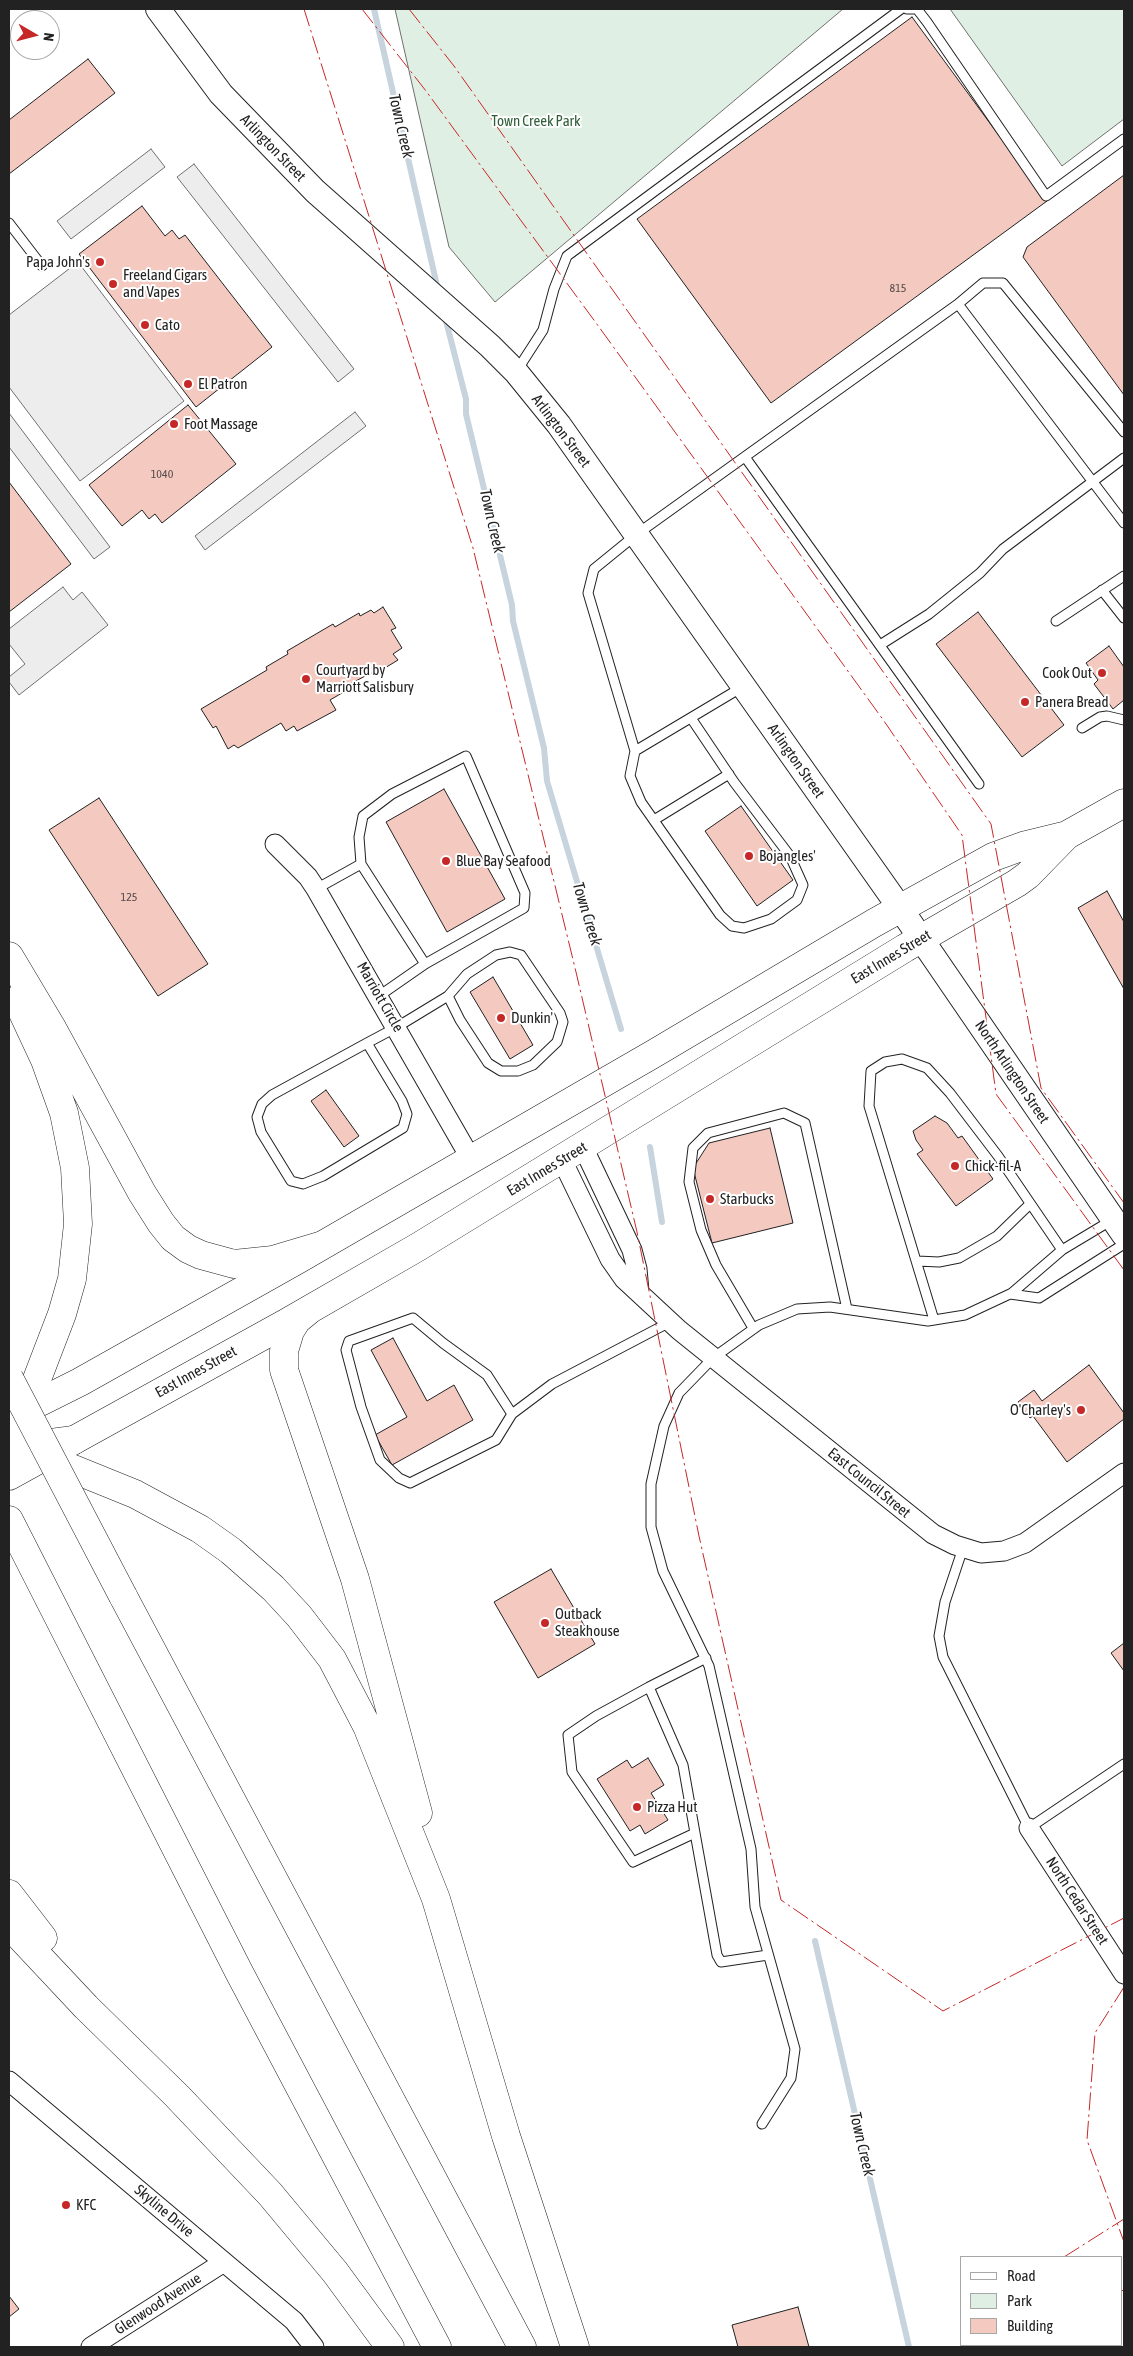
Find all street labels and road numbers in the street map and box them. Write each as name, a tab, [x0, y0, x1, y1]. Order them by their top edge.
street label: Arlington Street	[237, 111, 309, 185]
street label: Arlington Street	[528, 391, 594, 471]
street label: Arlington Street	[764, 720, 828, 802]
street label: East Innes Street	[848, 926, 934, 988]
street label: Marriott Circle	[353, 959, 407, 1035]
street label: North Arlington Street	[971, 1017, 1053, 1127]
street label: East Innes Street	[504, 1138, 590, 1200]
street label: East Innes Street	[152, 1342, 240, 1402]
street label: East Council Street	[824, 1444, 914, 1522]
street label: North Cedar Street	[1042, 1854, 1112, 1948]
street label: Skyline Drive	[131, 2181, 197, 2241]
street label: Glenwood Avenue	[111, 2269, 205, 2339]

